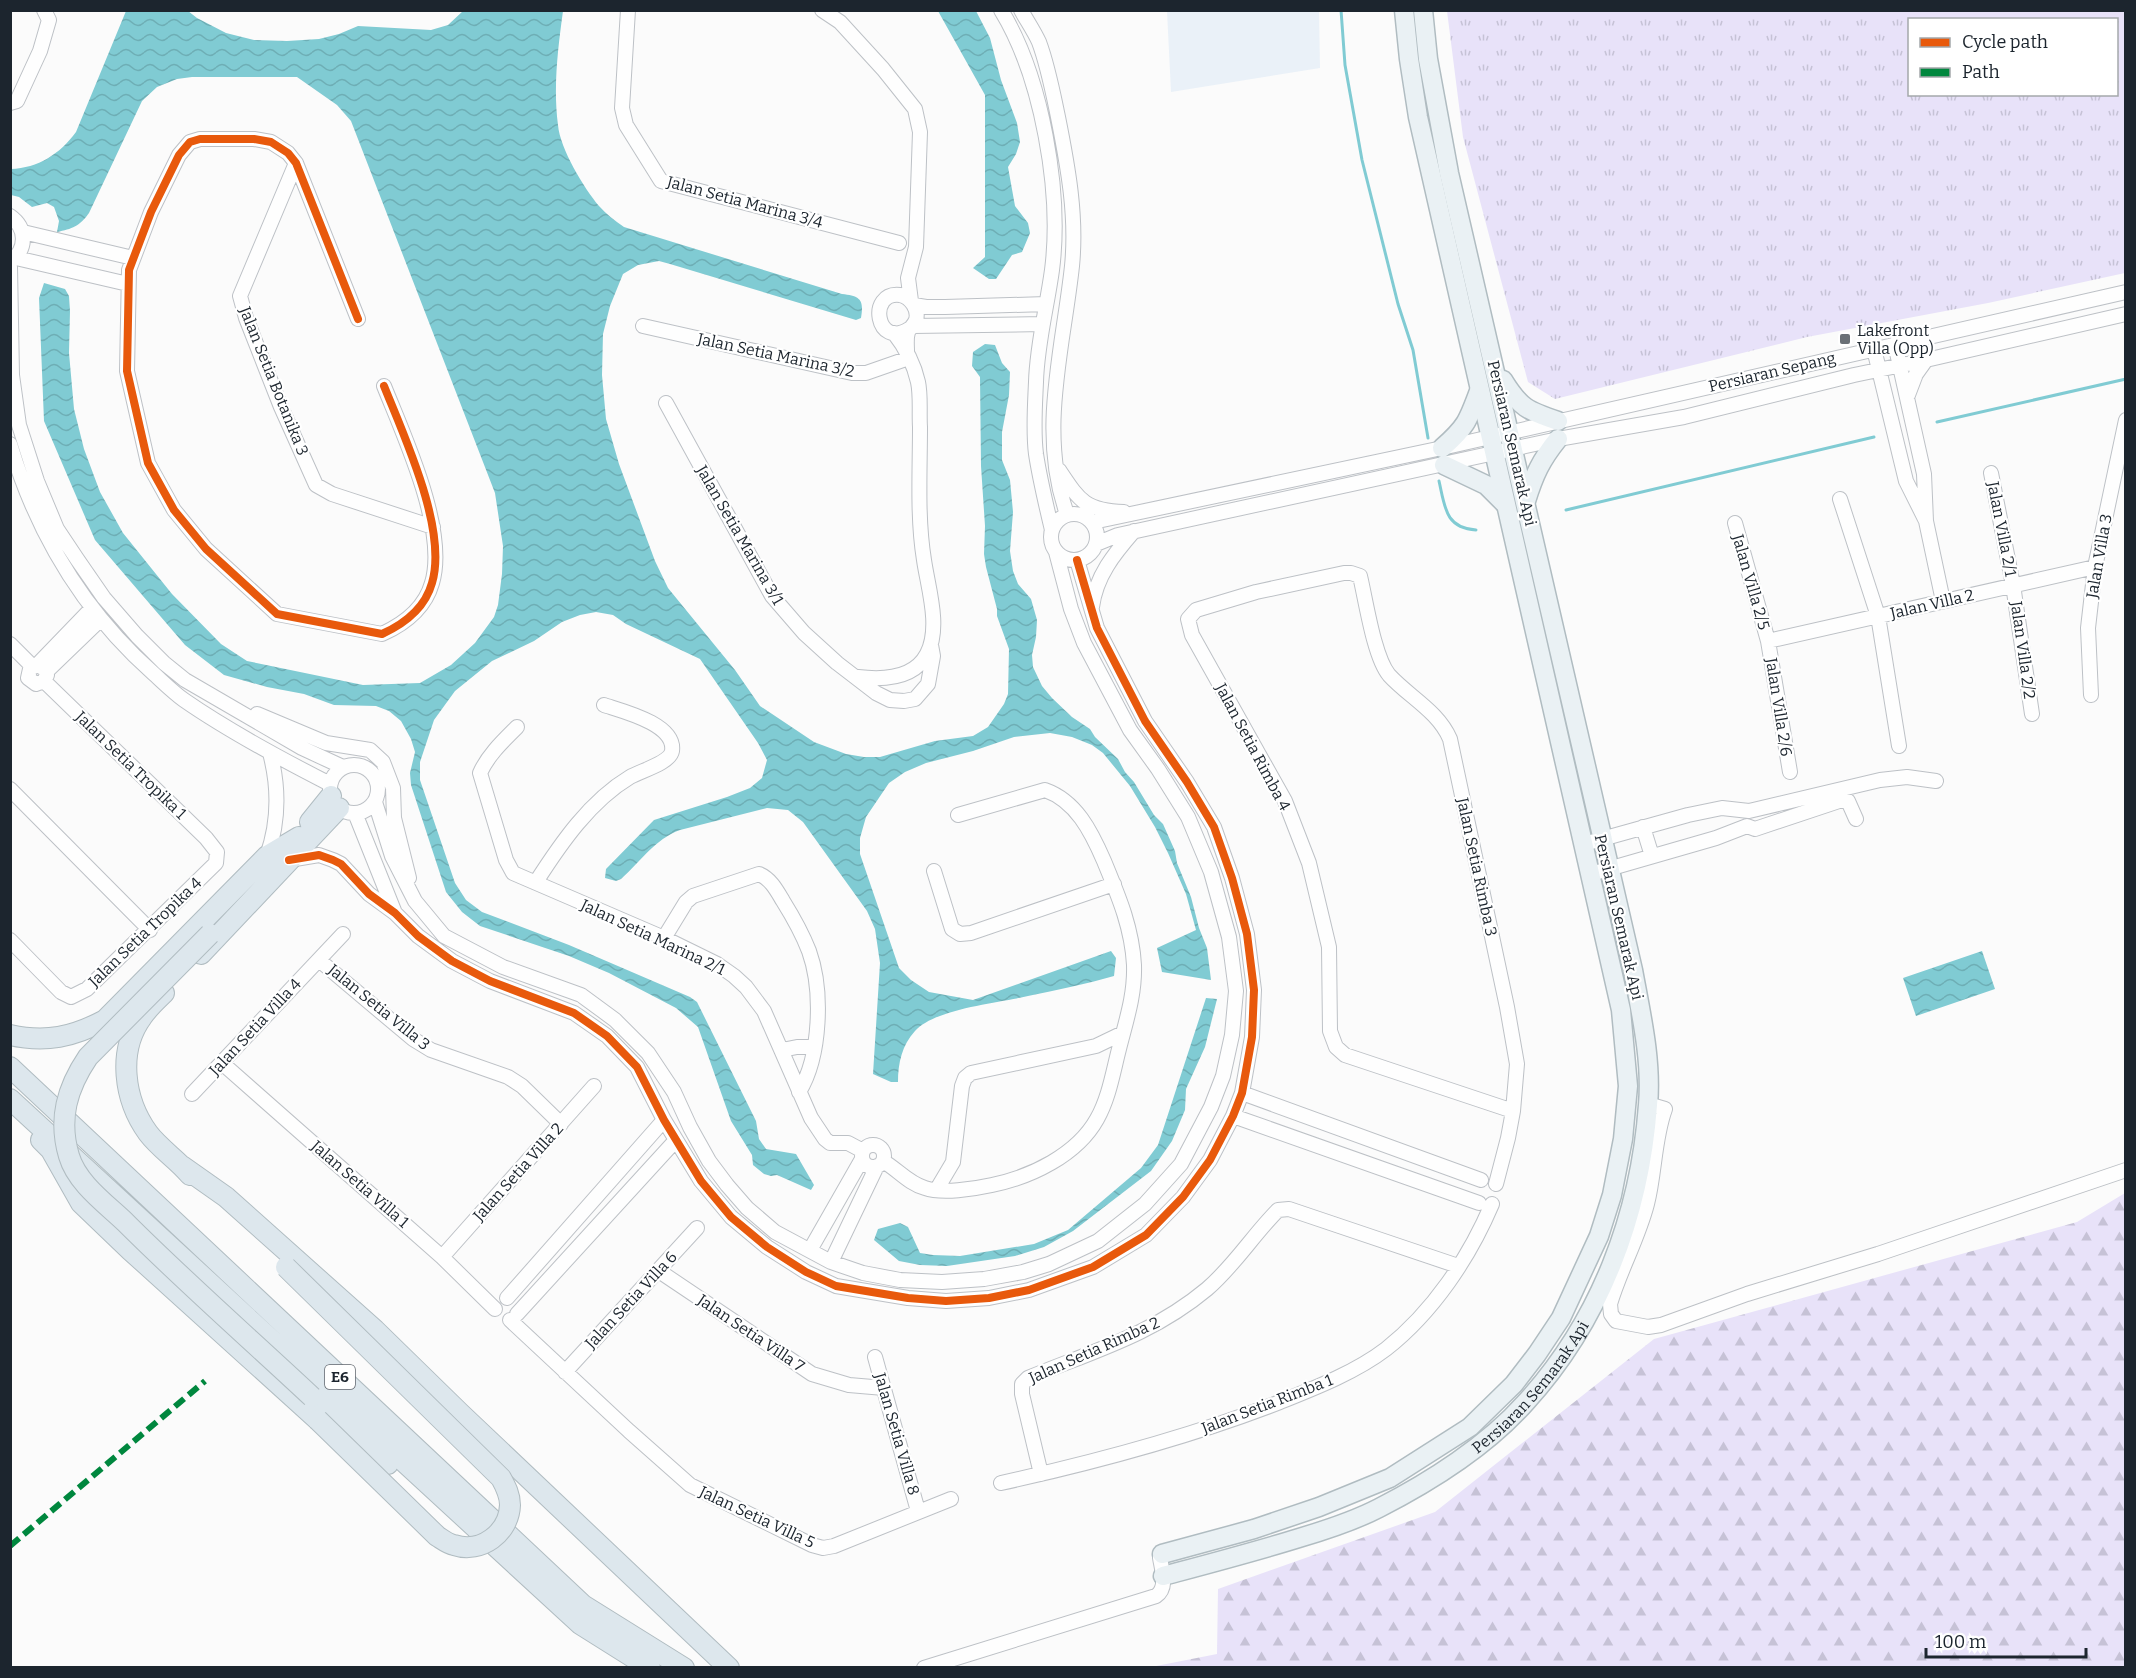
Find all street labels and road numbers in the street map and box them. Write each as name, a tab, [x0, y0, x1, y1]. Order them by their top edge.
street label: Jalan Setia Marina 3/4	[664, 172, 826, 232]
street label: Jalan Setia Botanika 3	[235, 303, 313, 458]
street label: Jalan Setia Marina 3/2	[695, 329, 856, 381]
street label: Persiaran Sepang	[1707, 348, 1838, 396]
street label: Persiaran Semarak Api	[1484, 358, 1540, 528]
street label: Jalan Setia Marina 3/1	[692, 461, 788, 608]
street label: Jalan Villa 2/1	[1983, 479, 2021, 579]
street label: Jalan Villa 3	[2082, 512, 2116, 601]
street label: Jalan Villa 2/5	[1728, 531, 1774, 632]
street label: Jalan Villa 2	[1887, 585, 1976, 623]
street label: Jalan Villa 2/2	[2007, 599, 2039, 700]
street label: Jalan Villa 2/6	[1762, 655, 1796, 758]
street label: Jalan Setia Rimba 4	[1211, 679, 1295, 815]
street label: Jalan Setia Tropika 1	[71, 706, 191, 823]
street label: Jalan Setia Rimba 3	[1453, 795, 1501, 938]
street label: Persiaran Semarak Api	[1591, 832, 1647, 1002]
street label: Jalan Setia Tropika 4	[84, 873, 206, 992]
street label: Jalan Setia Marina 2/1	[577, 895, 729, 979]
street label: Jalan Setia Villa 3	[323, 959, 434, 1054]
street label: Jalan Setia Villa 4	[204, 974, 305, 1080]
street label: Jalan Setia Villa 2	[468, 1119, 567, 1226]
street label: Jalan Setia Villa 1	[307, 1136, 413, 1232]
street label: Jalan Setia Villa 6	[580, 1247, 681, 1353]
street label: Jalan Setia Villa 7	[693, 1290, 808, 1376]
street label: Jalan Setia Rimba 2	[1025, 1313, 1162, 1388]
street label: Persiaran Semarak Api	[1468, 1317, 1592, 1457]
road number: E6	[325, 1365, 355, 1389]
street label: Jalan Setia Villa 8	[870, 1370, 924, 1497]
street label: Jalan Setia Rimba 1	[1198, 1370, 1336, 1438]
street label: Jalan Setia Villa 5	[695, 1482, 818, 1552]

